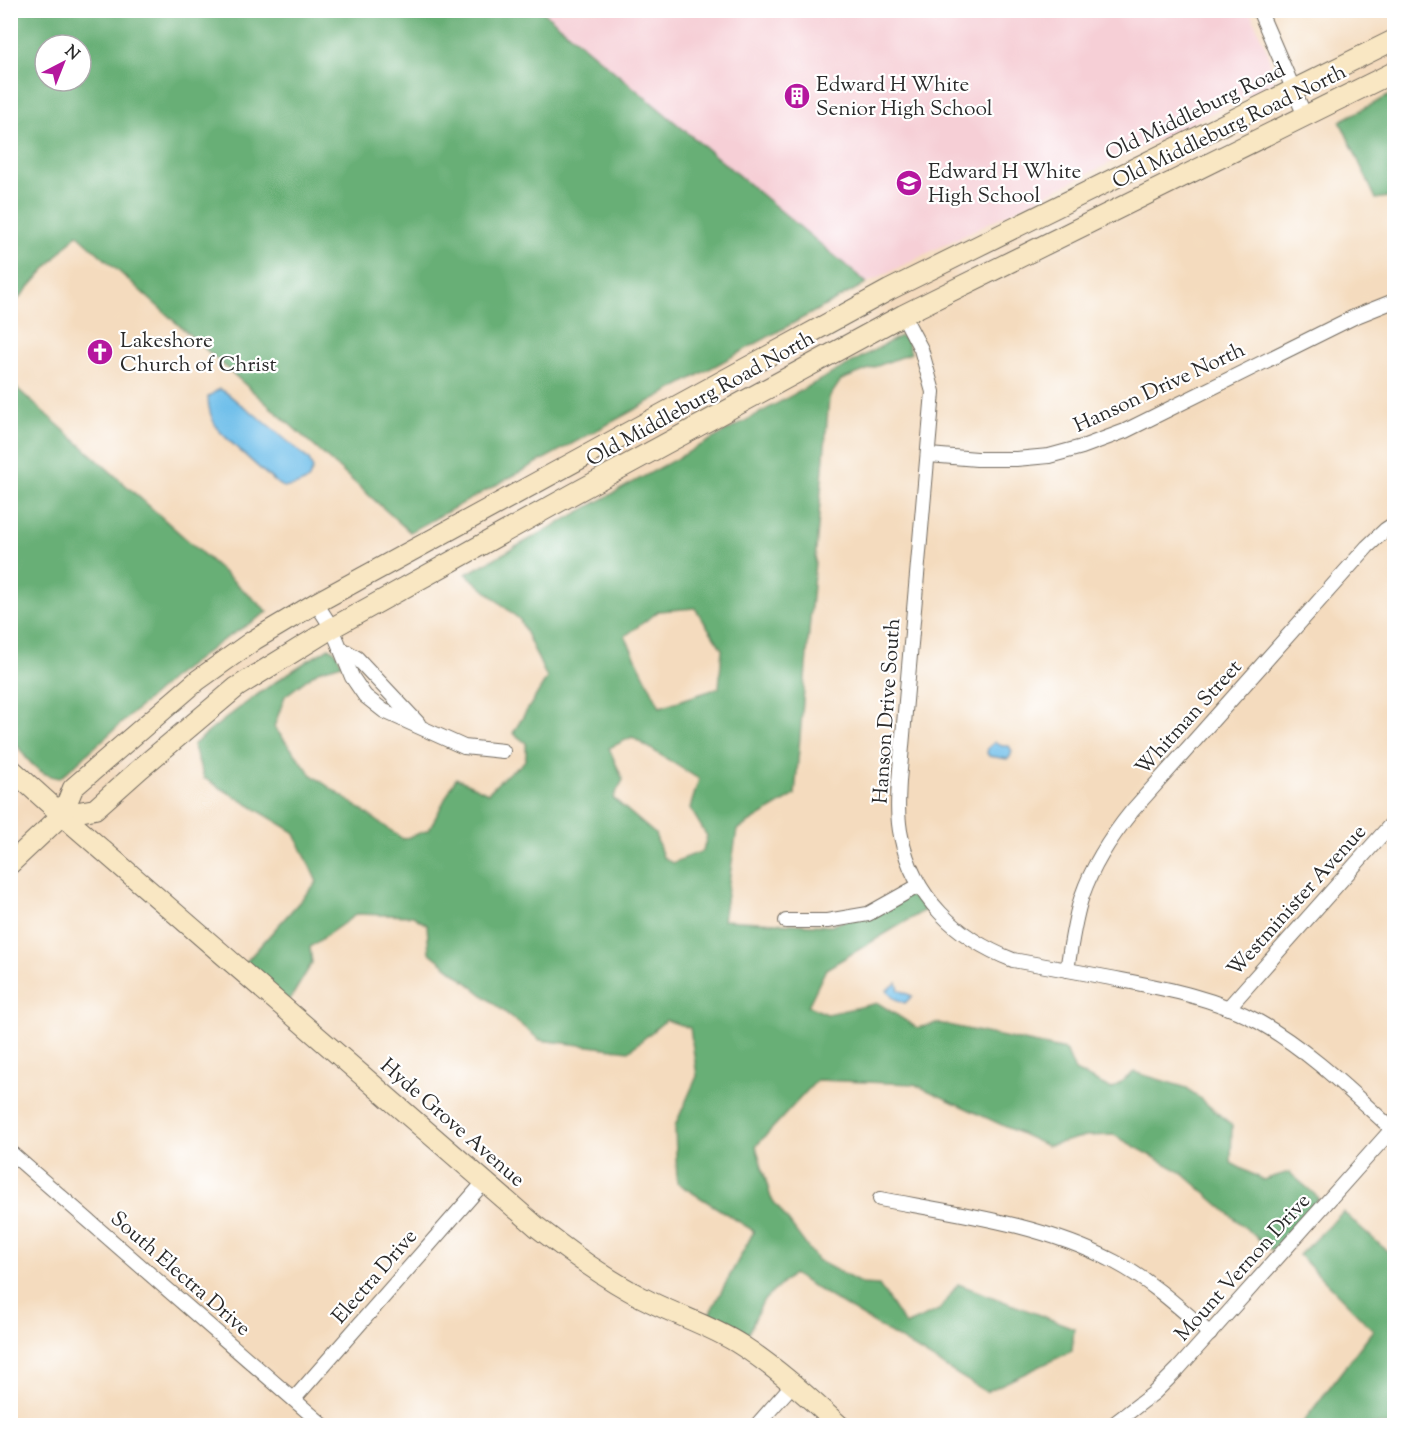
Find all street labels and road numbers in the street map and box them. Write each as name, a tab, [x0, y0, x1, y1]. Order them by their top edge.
street label: Old Middleburg Road	[1101, 56, 1291, 170]
street label: Old Middleburg Road North	[1108, 58, 1352, 198]
street label: Old Middleburg Road North	[581, 324, 821, 475]
street label: Hanson Drive North	[1069, 336, 1250, 442]
street label: Hanson Drive South	[867, 617, 909, 805]
street label: Whitman Street	[1129, 654, 1250, 783]
street label: Westminister Avenue	[1221, 818, 1374, 984]
street label: Hyde Grove Avenue	[373, 1052, 531, 1195]
street label: Mount Vernon Drive	[1169, 1188, 1318, 1349]
street label: South Electra Drive	[103, 1205, 256, 1344]
street label: Electra Drive	[326, 1223, 425, 1331]

